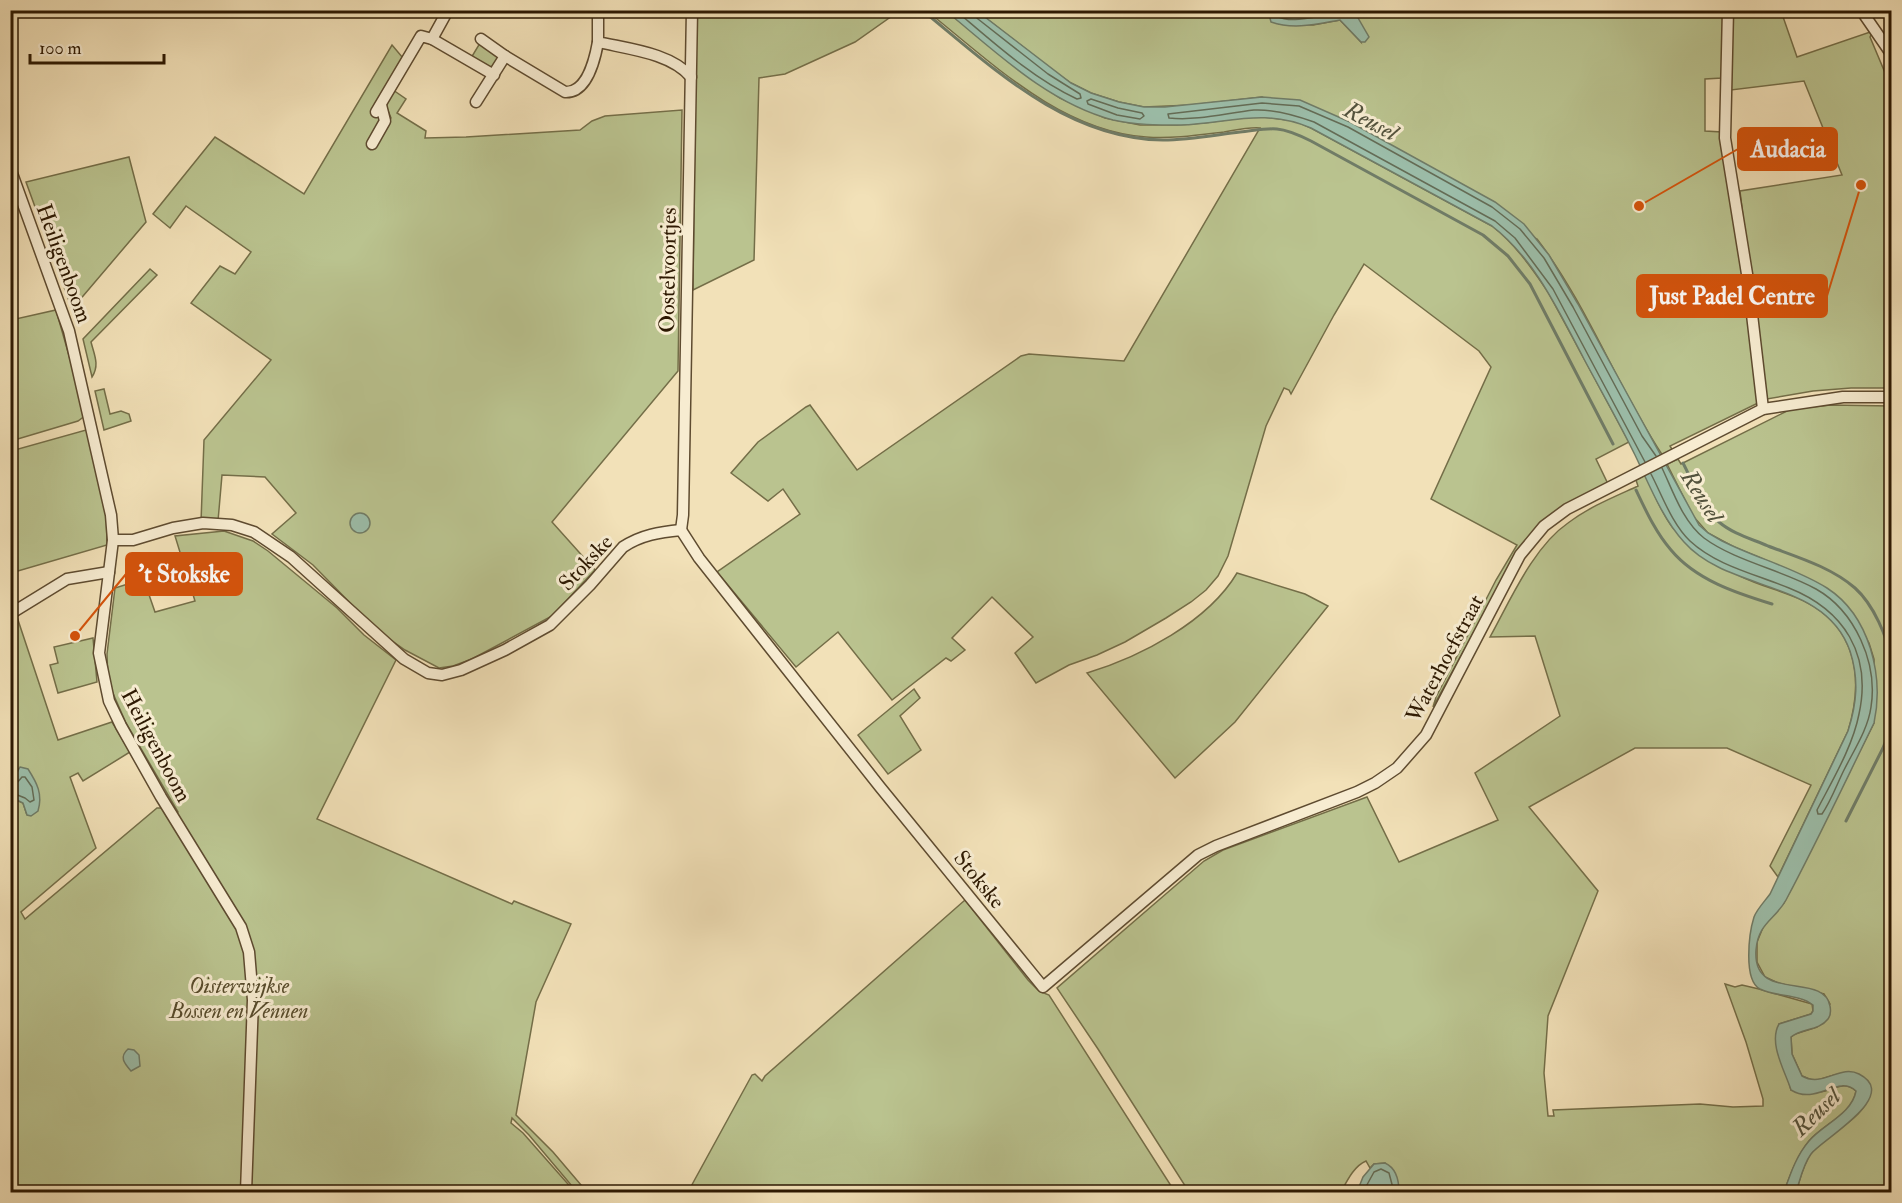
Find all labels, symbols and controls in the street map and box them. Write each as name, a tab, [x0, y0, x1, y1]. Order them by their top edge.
scale bar	[30, 27, 164, 65]
text: 100 m	[39, 37, 82, 60]
water label: Reusel	[1338, 94, 1405, 149]
callout: Audacia	[1738, 128, 1837, 170]
text: Audacia	[1749, 134, 1827, 165]
street label: Heiligenboom	[30, 200, 99, 327]
street label: Oostelvoortjes	[653, 207, 683, 333]
callout: Just Padel Centre	[1637, 275, 1827, 317]
text: Just Padel Centre	[1648, 281, 1815, 312]
water label: Reusel	[1673, 463, 1731, 530]
street label: Stokske	[553, 529, 619, 597]
callout: 't Stokske	[126, 553, 242, 595]
text: 't Stokske	[138, 559, 230, 590]
street label: Waterhoefstraat	[1399, 590, 1490, 728]
street label: Heiligenboom	[114, 684, 198, 807]
street label: Stokske	[947, 845, 1011, 915]
park label: Oisterwijkse Bossen en Vennen	[169, 972, 308, 1025]
water label: Reusel	[1785, 1080, 1849, 1144]

